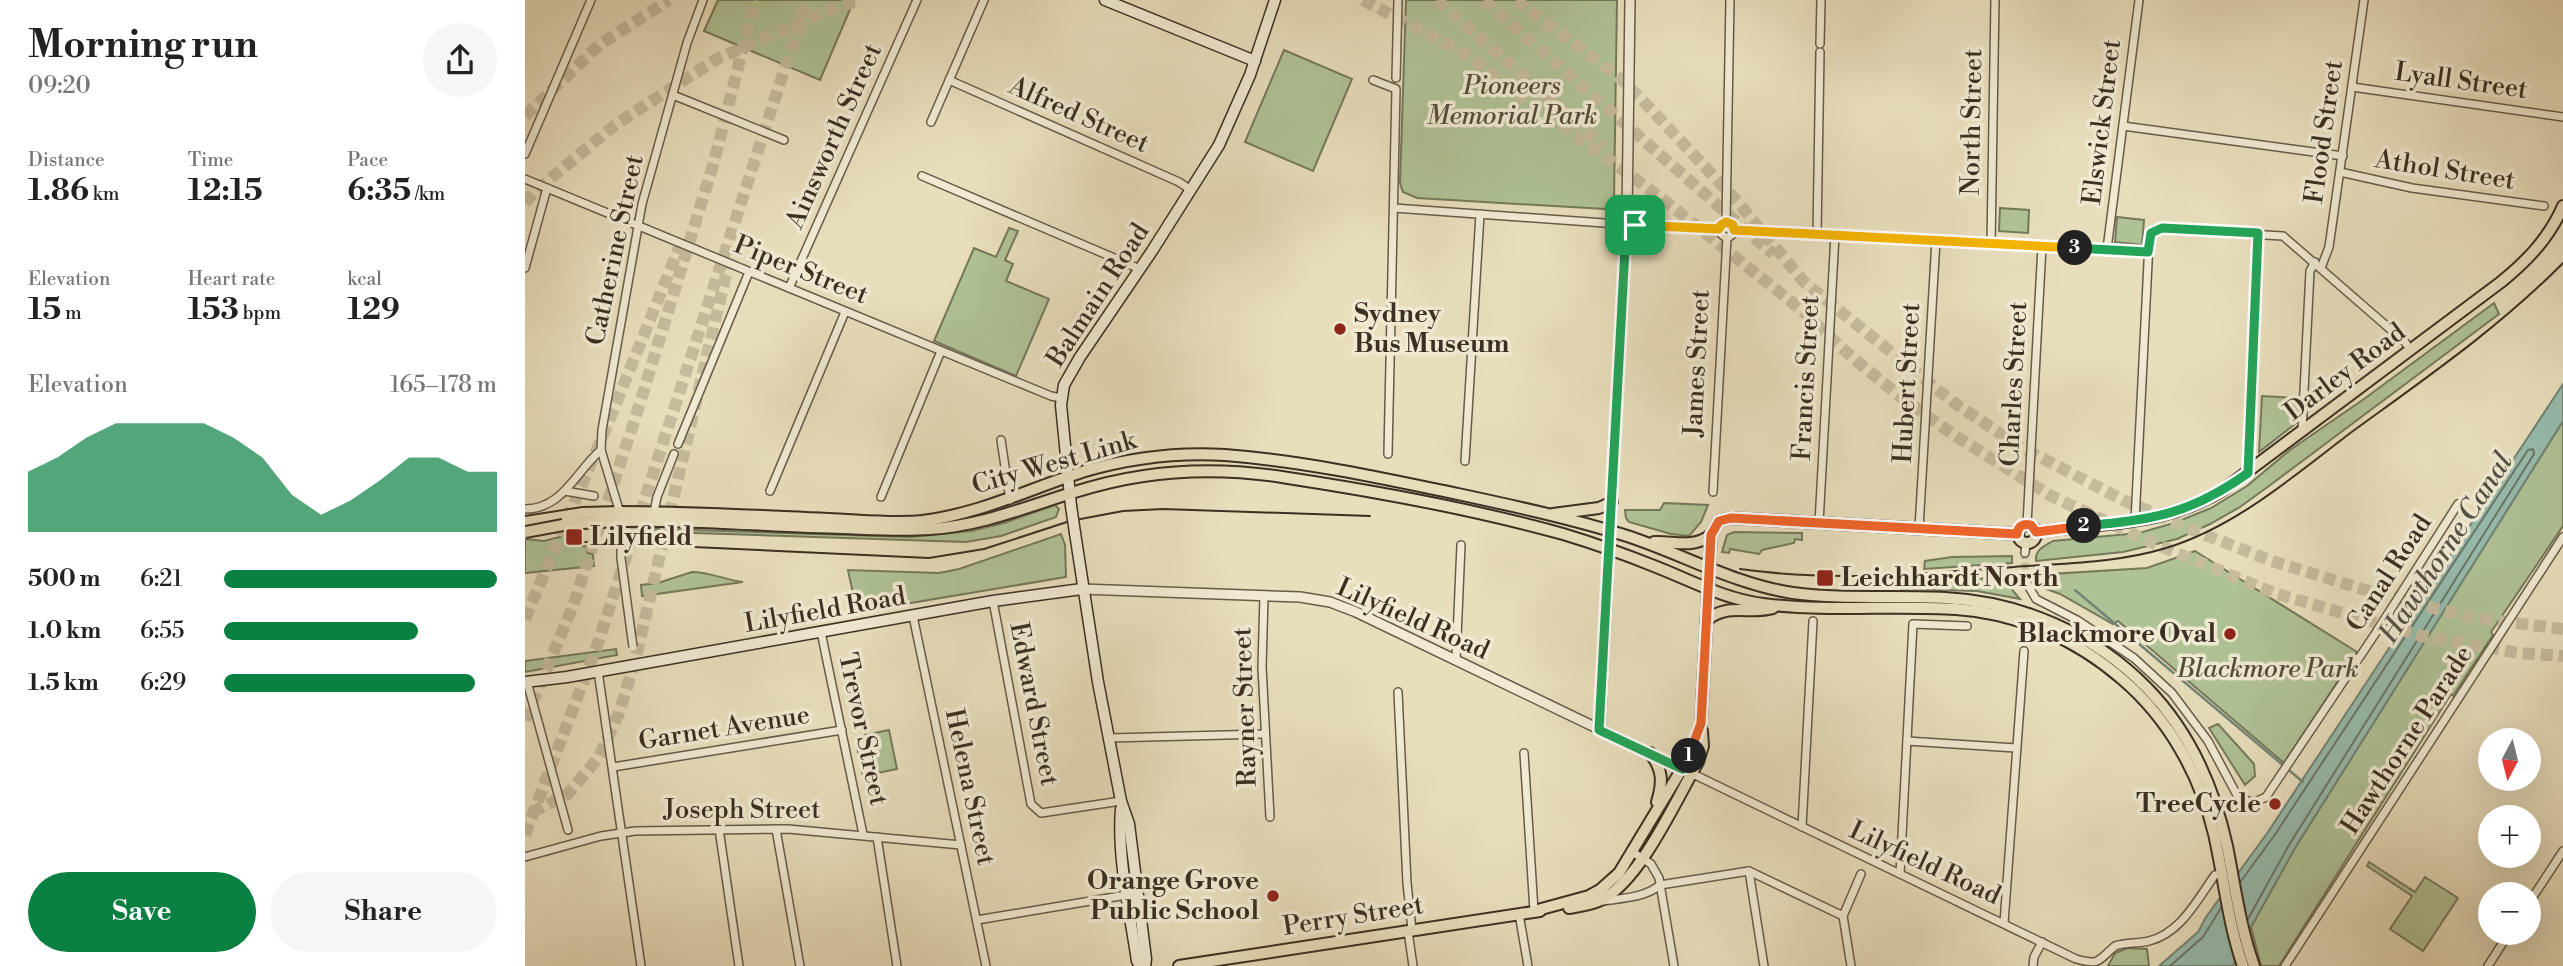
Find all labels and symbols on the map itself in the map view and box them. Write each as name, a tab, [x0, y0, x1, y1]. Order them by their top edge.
street label: Elswick Street	[2076, 37, 2128, 207]
street label: Ainsworth Street	[779, 39, 889, 234]
street label: North Street	[1955, 48, 1989, 196]
street label: Lyall Street	[2393, 56, 2529, 106]
street label: Flood Street	[2298, 58, 2350, 206]
street label: Alfred Street	[1003, 70, 1154, 160]
park label: Pioneers Memorial Park	[1427, 70, 1597, 132]
street label: Athol Street	[2372, 143, 2517, 197]
street label: Catherine Street	[579, 152, 651, 348]
pin	[1605, 195, 1665, 255]
street label: Balmain Road	[1039, 217, 1156, 374]
street label: Piper Street	[729, 229, 873, 311]
pin: 3	[2057, 230, 2093, 266]
street label: James Street	[1677, 289, 1717, 438]
street label: Francis Street	[1786, 294, 1826, 462]
place label: Sydney Bus Museum	[1354, 298, 1510, 360]
street label: Charles Street	[1994, 301, 2034, 467]
street label: Hubert Street	[1887, 302, 1927, 464]
street label: Darley Road	[2278, 316, 2412, 428]
marker: Sydney Bus Museum	[1332, 321, 1348, 337]
street label: City West Link	[968, 424, 1141, 502]
water label: Hawthorne Canal	[2371, 446, 2521, 651]
pin: 2	[2067, 508, 2101, 544]
street label: Canal Road	[2339, 508, 2439, 637]
place label: Lilyfield	[590, 521, 692, 553]
marker: Lilyfield	[564, 527, 584, 547]
place label: Leichhardt North	[1841, 562, 2059, 594]
marker: Leichhardt North	[1815, 568, 1835, 588]
street label: Lilyfield Road	[1332, 571, 1494, 667]
street label: Lilyfield Road	[742, 580, 908, 640]
place label: Blackmore Oval	[2018, 618, 2216, 650]
street label: Edward Street	[1002, 619, 1066, 789]
street label: Rayner Street	[1226, 626, 1264, 788]
marker: Blackmore Oval	[2222, 626, 2238, 642]
street label: Hawthorne Parade	[2334, 640, 2480, 840]
street label: Trevor Street	[831, 650, 895, 808]
park label: Blackmore Park	[2176, 653, 2359, 685]
street label: Garnet Avenue	[636, 699, 812, 757]
street label: Helena Street	[938, 706, 1002, 868]
north arrow	[2478, 728, 2541, 791]
pin: 1	[1671, 738, 1707, 774]
place label: TreeCycle	[2136, 788, 2261, 820]
street label: Joseph Street	[663, 794, 820, 826]
marker: TreeCycle	[2267, 796, 2283, 812]
street label: Lilyfield Road	[1844, 814, 2006, 912]
place label: Orange Grove Public School	[1087, 865, 1259, 927]
marker: Orange Grove Public School	[1265, 888, 1281, 904]
street label: Perry Street	[1280, 889, 1426, 943]

